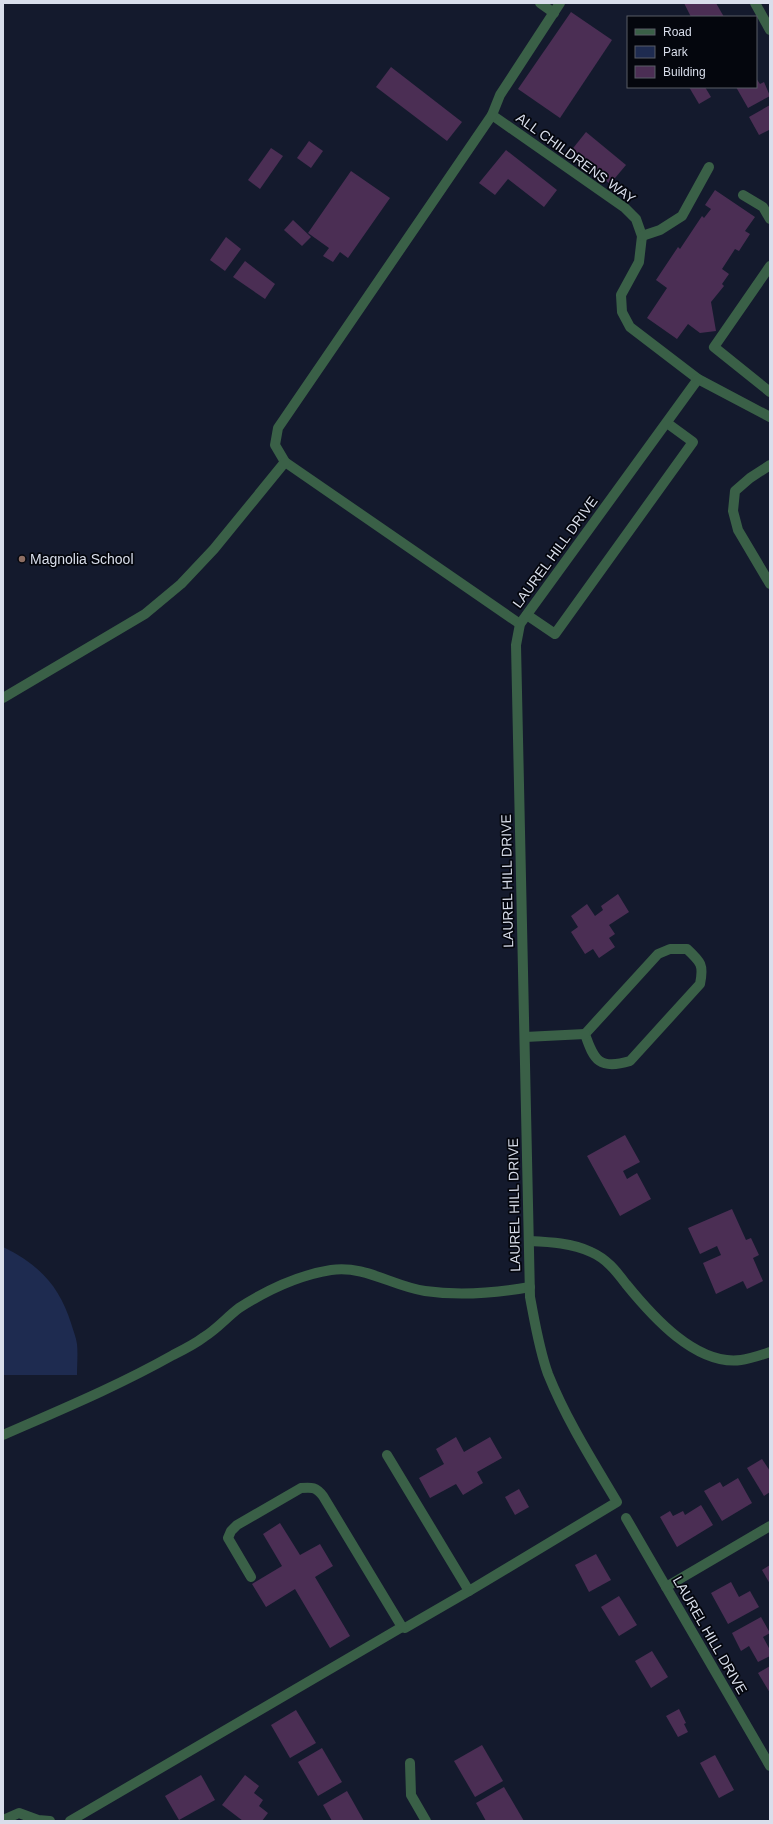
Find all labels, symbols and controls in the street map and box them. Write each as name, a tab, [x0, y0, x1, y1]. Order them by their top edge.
legend	[627, 16, 757, 88]
text: Road	[663, 25, 692, 39]
text: Park	[663, 45, 689, 59]
text: Building	[663, 65, 706, 79]
street label: ALL CHILDRENS WAY	[513, 109, 639, 207]
street label: LAUREL HILL DRIVE	[509, 493, 601, 611]
place label: Magnolia School	[30, 551, 134, 567]
marker: Magnolia School	[17, 554, 27, 564]
street label: LAUREL HILL DRIVE	[498, 814, 516, 948]
street label: LAUREL HILL DRIVE	[505, 1138, 523, 1272]
street label: LAUREL HILL DRIVE	[670, 1573, 750, 1697]

